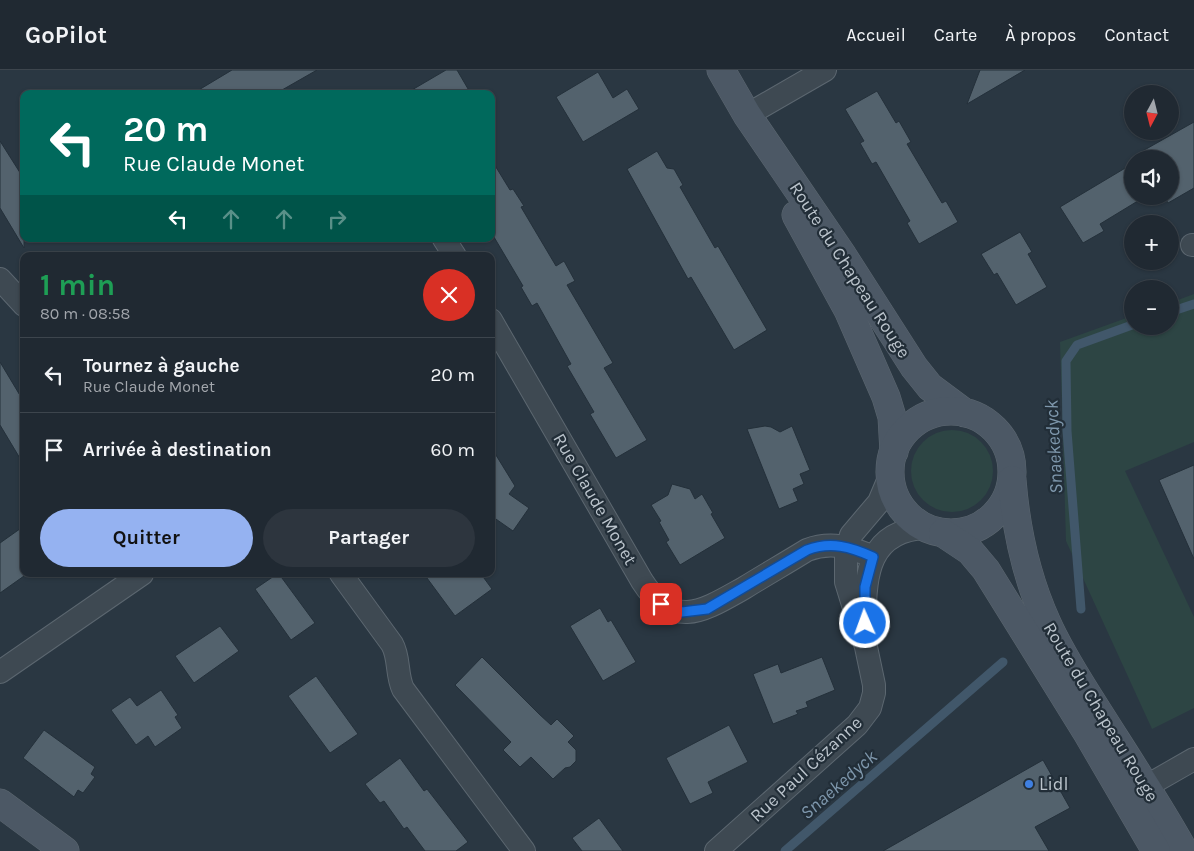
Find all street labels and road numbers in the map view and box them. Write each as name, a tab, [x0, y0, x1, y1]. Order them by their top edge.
street label: Route du Chapeau Rouge	[785, 178, 915, 362]
street label: Rue Claude Monet	[548, 429, 642, 569]
street label: Route du Chapeau Rouge	[1039, 618, 1163, 806]
street label: Rue Paul Cézanne	[745, 711, 867, 827]

